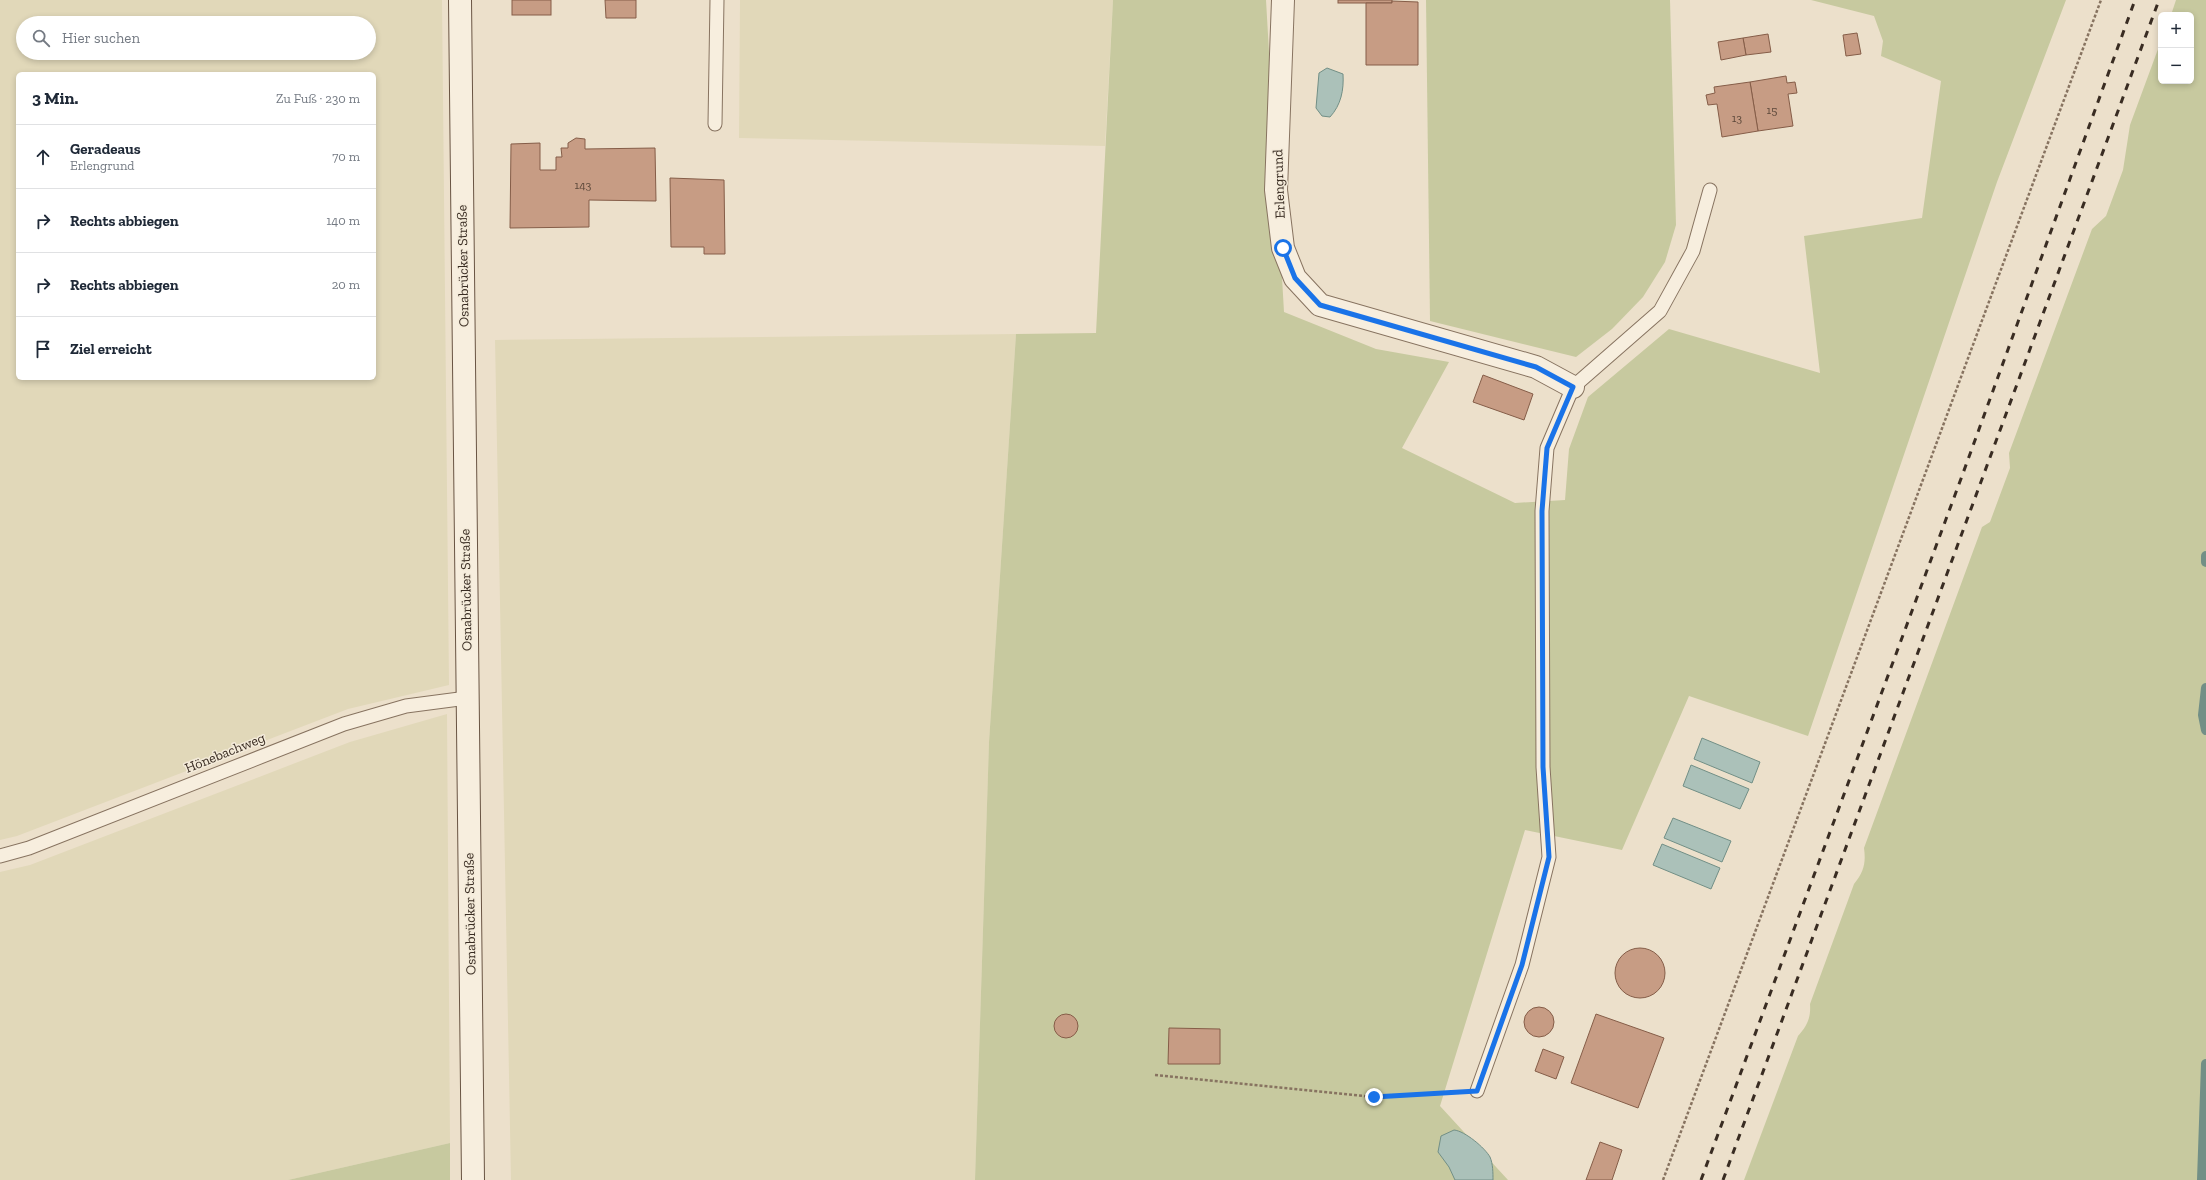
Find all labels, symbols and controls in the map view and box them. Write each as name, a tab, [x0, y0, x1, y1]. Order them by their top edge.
map controls	[2158, 12, 2194, 84]
button: +	[2158, 12, 2194, 48]
search box	[16, 16, 376, 60]
icon: search	[30, 27, 52, 49]
text: Hier suchen	[62, 29, 140, 47]
button: −	[2158, 48, 2194, 84]
text: 3 Min.	[32, 88, 78, 108]
text: Zu Fuß · 230 m	[276, 91, 360, 106]
house number: 15	[1767, 103, 1777, 117]
house number: 13	[1732, 111, 1742, 125]
text: Geradeaus	[70, 140, 141, 158]
icon: ahead	[32, 146, 54, 168]
text: 70 m	[332, 149, 360, 164]
street label: Erlengrund	[1269, 149, 1289, 219]
text: Erlengrund	[70, 158, 135, 173]
house number: 143	[575, 178, 592, 192]
street label: Osnabrücker Straße	[453, 204, 473, 327]
icon: right	[32, 210, 54, 232]
text: Rechts abbiegen	[70, 212, 179, 230]
text: 140 m	[326, 213, 360, 228]
route start	[1274, 239, 1292, 257]
icon: right	[32, 274, 54, 296]
text: Rechts abbiegen	[70, 276, 179, 294]
text: 20 m	[332, 277, 360, 292]
icon: arrive	[32, 338, 54, 360]
text: Ziel erreicht	[70, 340, 152, 358]
street label: Osnabrücker Straße	[456, 528, 476, 651]
street label: Hönebachweg	[182, 729, 268, 777]
street label: Osnabrücker Straße	[460, 852, 480, 975]
route end	[1365, 1088, 1383, 1106]

